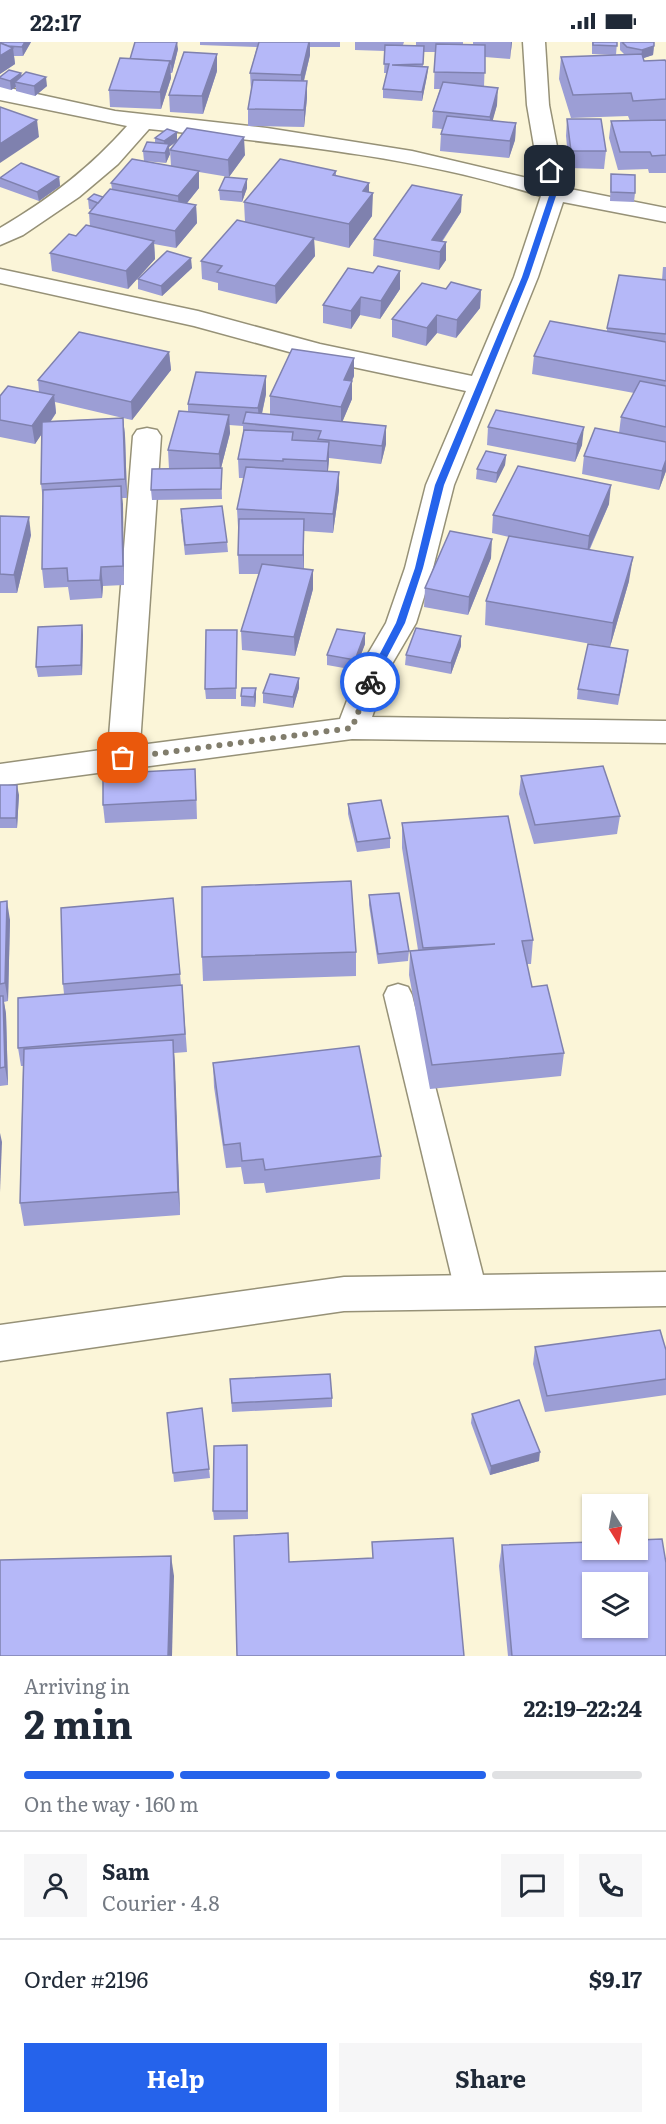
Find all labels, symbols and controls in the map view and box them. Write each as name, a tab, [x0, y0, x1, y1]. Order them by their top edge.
text: 22:17	[30, 5, 81, 38]
pin	[524, 145, 575, 196]
icon: home	[533, 154, 566, 187]
courier	[340, 652, 400, 712]
icon: bike	[354, 666, 387, 699]
pin	[97, 732, 148, 783]
icon: bag	[106, 741, 139, 774]
north arrow	[582, 1494, 648, 1560]
map controls	[582, 1494, 648, 1638]
button: layers	[582, 1572, 648, 1638]
text: Arriving in	[24, 1670, 130, 1700]
text: 22:19–22:24	[523, 1691, 642, 1724]
text: 2 min	[24, 1693, 133, 1751]
text: On the way · 160 m	[24, 1788, 199, 1818]
button: person	[24, 1854, 87, 1917]
text: Sam	[102, 1854, 150, 1887]
button: chat	[501, 1854, 564, 1917]
button: phone	[579, 1854, 642, 1917]
text: Courier · 4.8	[102, 1887, 219, 1917]
text: Order #2196	[24, 1962, 148, 1995]
text: $9.17	[589, 1962, 642, 1995]
button: Help	[24, 2043, 327, 2112]
button: Share	[339, 2043, 642, 2112]

